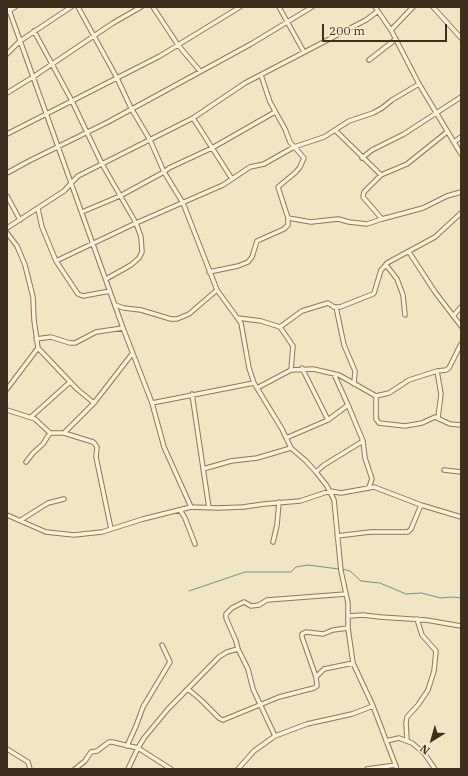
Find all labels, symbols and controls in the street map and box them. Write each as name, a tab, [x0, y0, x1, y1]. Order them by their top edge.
scale bar	[324, 16, 449, 42]
text: 200 m	[329, 23, 365, 38]
north arrow	[412, 720, 452, 760]
text: N	[417, 741, 432, 758]

